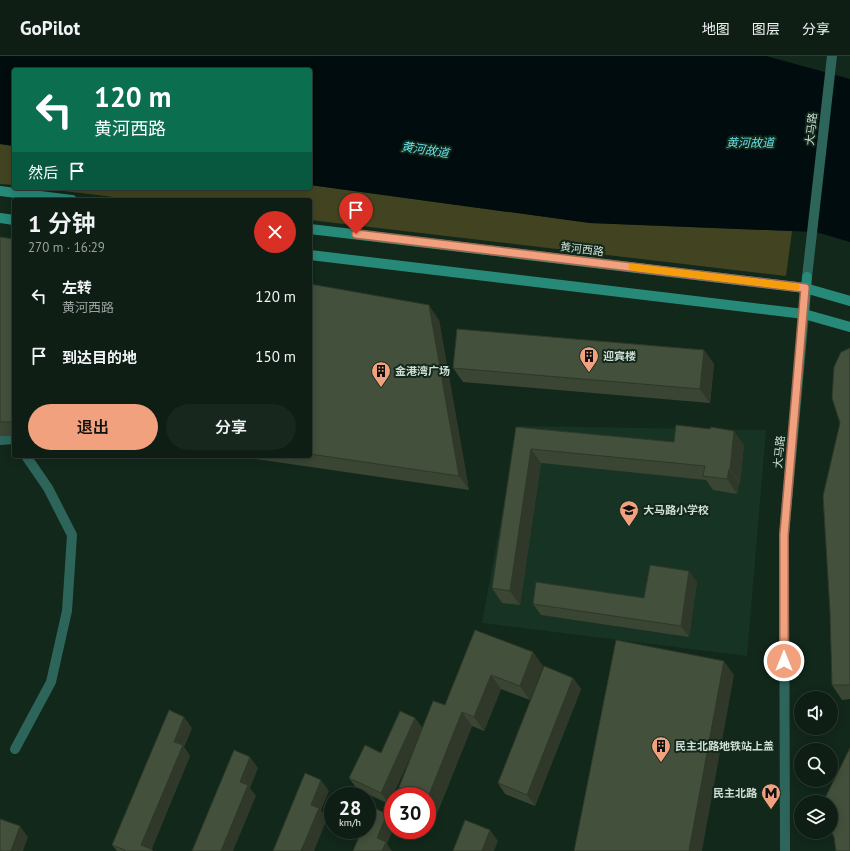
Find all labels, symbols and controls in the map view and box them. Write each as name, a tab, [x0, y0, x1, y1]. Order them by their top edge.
text: GoPilot	[20, 16, 80, 40]
text: 地图	[702, 20, 730, 38]
text: 图层	[752, 20, 780, 38]
text: 分享	[802, 20, 830, 38]
text: 120 m	[94, 78, 171, 115]
icon: left	[28, 84, 80, 136]
street label: 大马路	[802, 112, 820, 146]
text: 黄河西路	[94, 117, 166, 140]
water label: 黄河故道	[726, 135, 776, 150]
water label: 黄河故道	[400, 139, 452, 161]
icon: arrive	[66, 160, 88, 182]
text: 然后	[28, 163, 58, 182]
pin	[339, 193, 373, 234]
icon: arrive	[345, 199, 367, 221]
text: 1 分钟	[28, 208, 96, 239]
button: close	[254, 211, 296, 253]
text: 270 m · 16:29	[28, 239, 105, 256]
street label: 黄河西路	[559, 239, 605, 259]
text: 左转	[62, 278, 92, 297]
icon: left	[28, 285, 50, 307]
text: 120 m	[255, 287, 296, 306]
text: 黄河西路	[62, 299, 114, 316]
icon: arrive	[28, 345, 50, 367]
building icon: 迎宾楼	[578, 345, 600, 373]
text: 150 m	[255, 347, 296, 366]
text: 到达目的地	[62, 348, 137, 367]
place label: 迎宾楼	[603, 349, 636, 363]
building icon: 金港湾广场	[370, 360, 392, 388]
place label: 金港湾广场	[395, 364, 450, 378]
button: 退出	[28, 404, 158, 450]
button: 分享	[166, 404, 296, 450]
street label: 大马路	[771, 435, 787, 469]
school or university icon: 大马路小学校	[618, 499, 640, 527]
place label: 大马路小学校	[643, 503, 709, 517]
position arrow	[763, 640, 805, 682]
map controls	[794, 691, 838, 839]
button: sound	[794, 691, 838, 735]
building icon: 民主北路地铁站上盖	[650, 735, 672, 763]
place label: 民主北路地铁站上盖	[675, 739, 774, 753]
button: search	[794, 743, 838, 787]
metro station icon: 民主北路	[760, 782, 782, 810]
place label: 民主北路	[713, 786, 758, 800]
speed limit sign: 30	[384, 787, 436, 839]
text: 28	[339, 795, 361, 821]
button: layers	[794, 795, 838, 839]
text: km/h	[339, 816, 361, 829]

